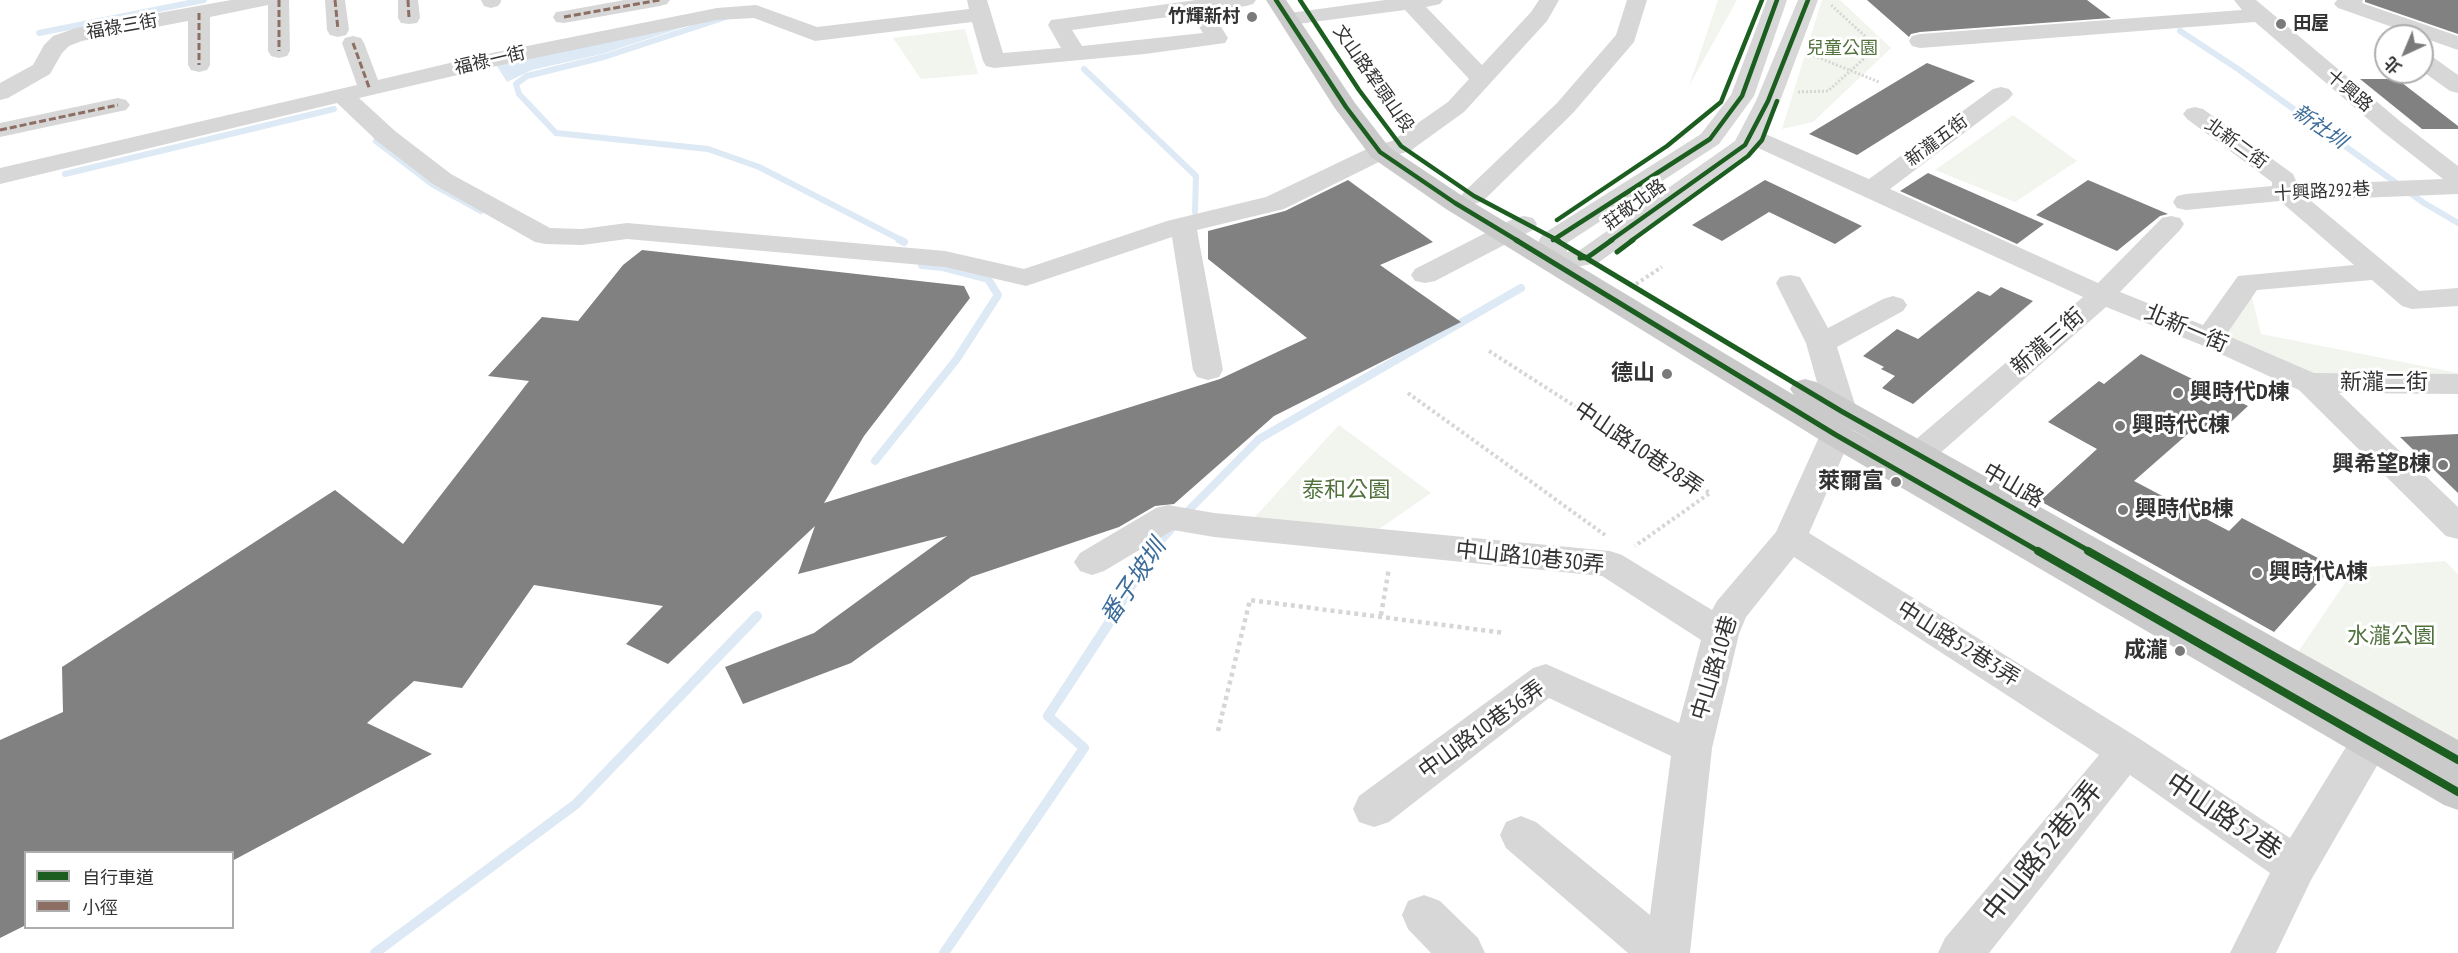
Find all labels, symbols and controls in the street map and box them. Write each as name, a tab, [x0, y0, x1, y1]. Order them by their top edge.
place label: 竹輝新村	[1168, 6, 1240, 28]
street label: 福祿三街	[85, 10, 159, 44]
marker: 竹輝新村	[1245, 10, 1259, 24]
place label: 田屋	[2293, 13, 2329, 35]
marker: 田屋	[2274, 17, 2288, 31]
street label: 文山路犂頭山段	[1328, 21, 1418, 137]
north arrow	[2374, 24, 2434, 84]
park label: 兒童公園	[1806, 38, 1878, 60]
street label: 福祿一街	[452, 42, 528, 80]
text: 北	[2380, 53, 2406, 78]
street label: 十興路	[2321, 65, 2377, 117]
water label: 新社圳	[2288, 100, 2350, 154]
street label: 新瀧五街	[1902, 111, 1972, 171]
street label: 北新二街	[2201, 114, 2271, 174]
street label: 莊敬北路	[1600, 175, 1670, 235]
street label: 十興路292巷	[2273, 179, 2371, 205]
street label: 北新一街	[2140, 300, 2232, 358]
street label: 新瀧三街	[2006, 303, 2090, 381]
place label: 德山	[1611, 361, 1655, 387]
marker: 德山	[1660, 367, 1674, 381]
street label: 新瀧二街	[2340, 370, 2428, 396]
place label: 興時代D棟	[2190, 380, 2290, 406]
marker: 興時代D棟	[2171, 386, 2185, 400]
street label: 中山路10巷28弄	[1569, 396, 1707, 502]
place label: 興時代C棟	[2132, 413, 2230, 439]
marker: 興時代C棟	[2113, 419, 2127, 433]
place label: 興希望B棟	[2332, 452, 2431, 478]
street label: 中山路	[1978, 458, 2048, 514]
marker: 興希望B棟	[2436, 458, 2450, 472]
place label: 萊爾富	[1818, 469, 1884, 495]
marker: 萊爾富	[1889, 475, 1903, 489]
park label: 泰和公園	[1302, 478, 1390, 504]
place label: 興時代B棟	[2135, 497, 2234, 523]
marker: 興時代B棟	[2116, 503, 2130, 517]
water label: 番子坡圳	[1095, 534, 1173, 630]
street label: 中山路10巷30弄	[1454, 537, 1606, 579]
place label: 興時代A棟	[2269, 560, 2368, 586]
marker: 興時代A棟	[2250, 566, 2264, 580]
street label: 中山路52巷3弄	[1892, 596, 2024, 692]
street label: 中山路10巷	[1687, 613, 1743, 723]
park label: 水瀧公園	[2347, 624, 2435, 650]
place label: 成瀧	[2124, 638, 2168, 664]
marker: 成瀧	[2173, 644, 2187, 658]
street label: 中山路10巷36弄	[1414, 675, 1550, 785]
street label: 中山路52巷	[2159, 767, 2287, 867]
street label: 中山路52巷2弄	[1976, 775, 2110, 929]
legend	[24, 851, 234, 929]
text: 自行車道	[82, 866, 154, 889]
text: 小徑	[82, 896, 118, 919]

